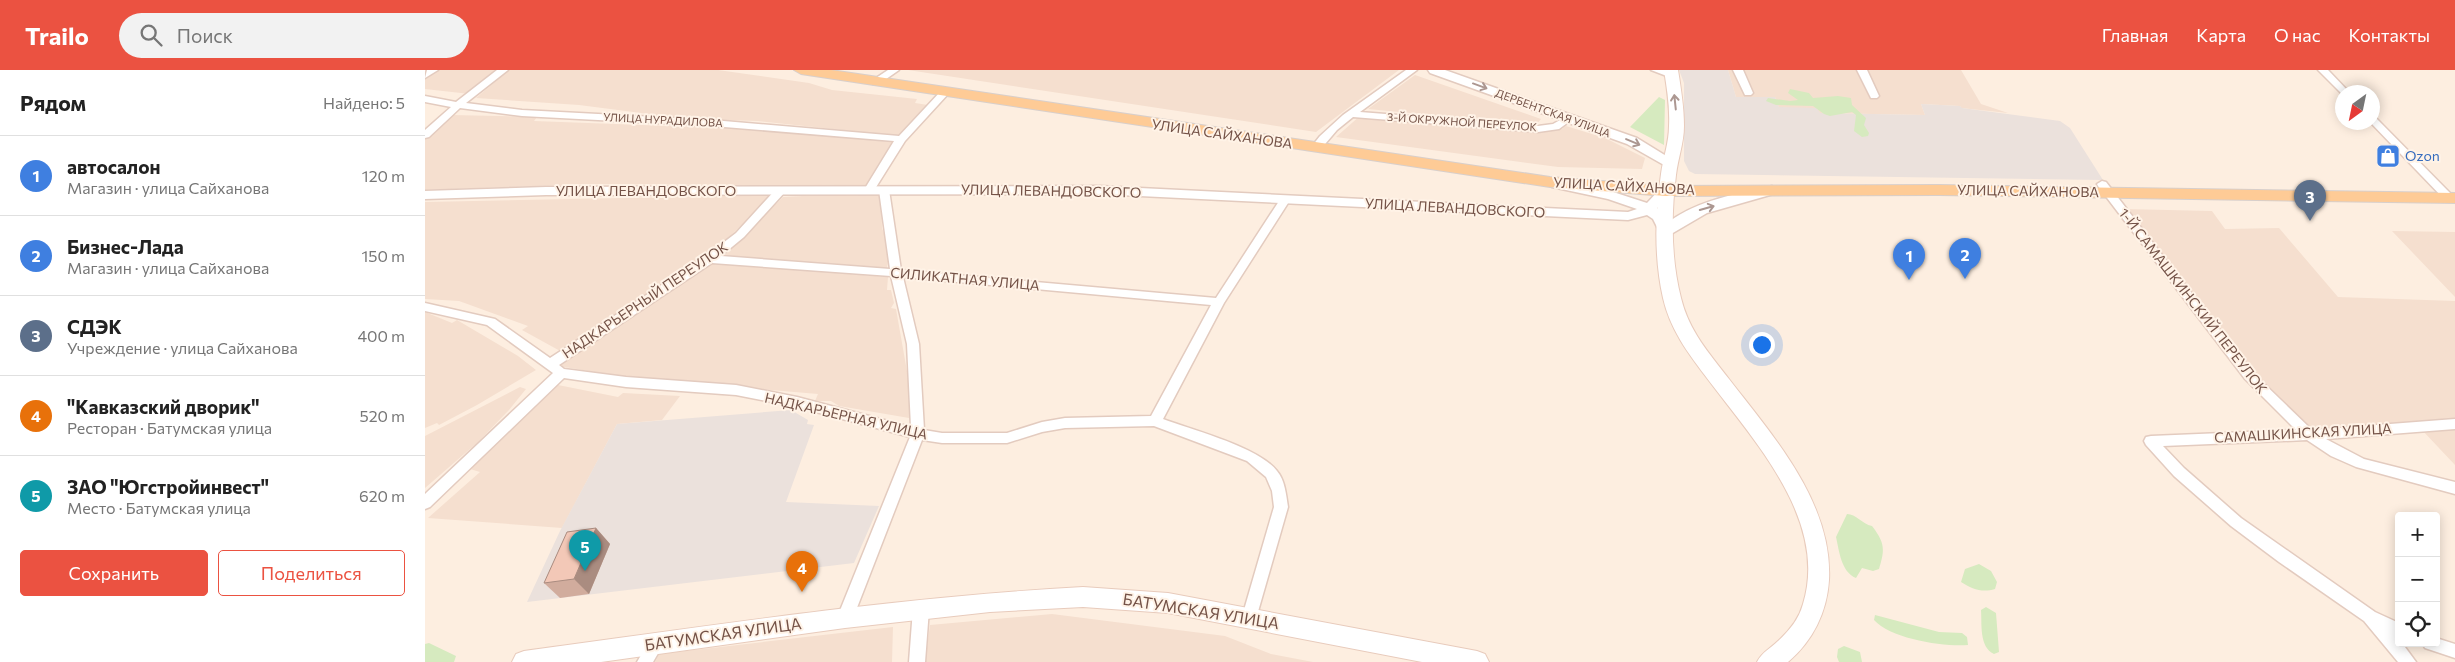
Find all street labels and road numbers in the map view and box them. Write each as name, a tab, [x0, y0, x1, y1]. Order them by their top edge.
street label: ДЕРБЕНТСКАЯ УЛИЦА	[1494, 86, 1613, 140]
street label: 3-Й ОКРУЖНОЙ ПЕРЕУЛОК	[1387, 109, 1538, 133]
street label: УЛИЦА НУРАДИЛОВА	[603, 110, 723, 129]
street label: УЛИЦА САЙХАНОВА	[1151, 115, 1294, 152]
street label: УЛИЦА САЙХАНОВА	[1553, 173, 1696, 198]
street label: УЛИЦА ЛЕВАНДОВСКОГО	[961, 180, 1141, 201]
street label: УЛИЦА САЙХАНОВА	[1957, 181, 2099, 200]
street label: УЛИЦА ЛЕВАНДОВСКОГО	[556, 182, 736, 199]
street label: УЛИЦА ЛЕВАНДОВСКОГО	[1364, 194, 1546, 221]
street label: 1-Й САМАШКИНСКИЙ ПЕРЕУЛОК	[2116, 205, 2271, 397]
street label: НАДКАРЬЕРНЫЙ ПЕРЕУЛОК	[559, 238, 731, 362]
street label: СИЛИКАТНАЯ УЛИЦА	[890, 264, 1041, 294]
street label: НАДКАРЬЕРНАЯ УЛИЦА	[763, 388, 930, 443]
street label: САМАШКИНСКАЯ УЛИЦА	[2214, 419, 2392, 446]
street label: БАТУМСКАЯ УЛИЦА	[1122, 589, 1281, 632]
street label: БАТУМСКАЯ УЛИЦА	[643, 613, 802, 654]

